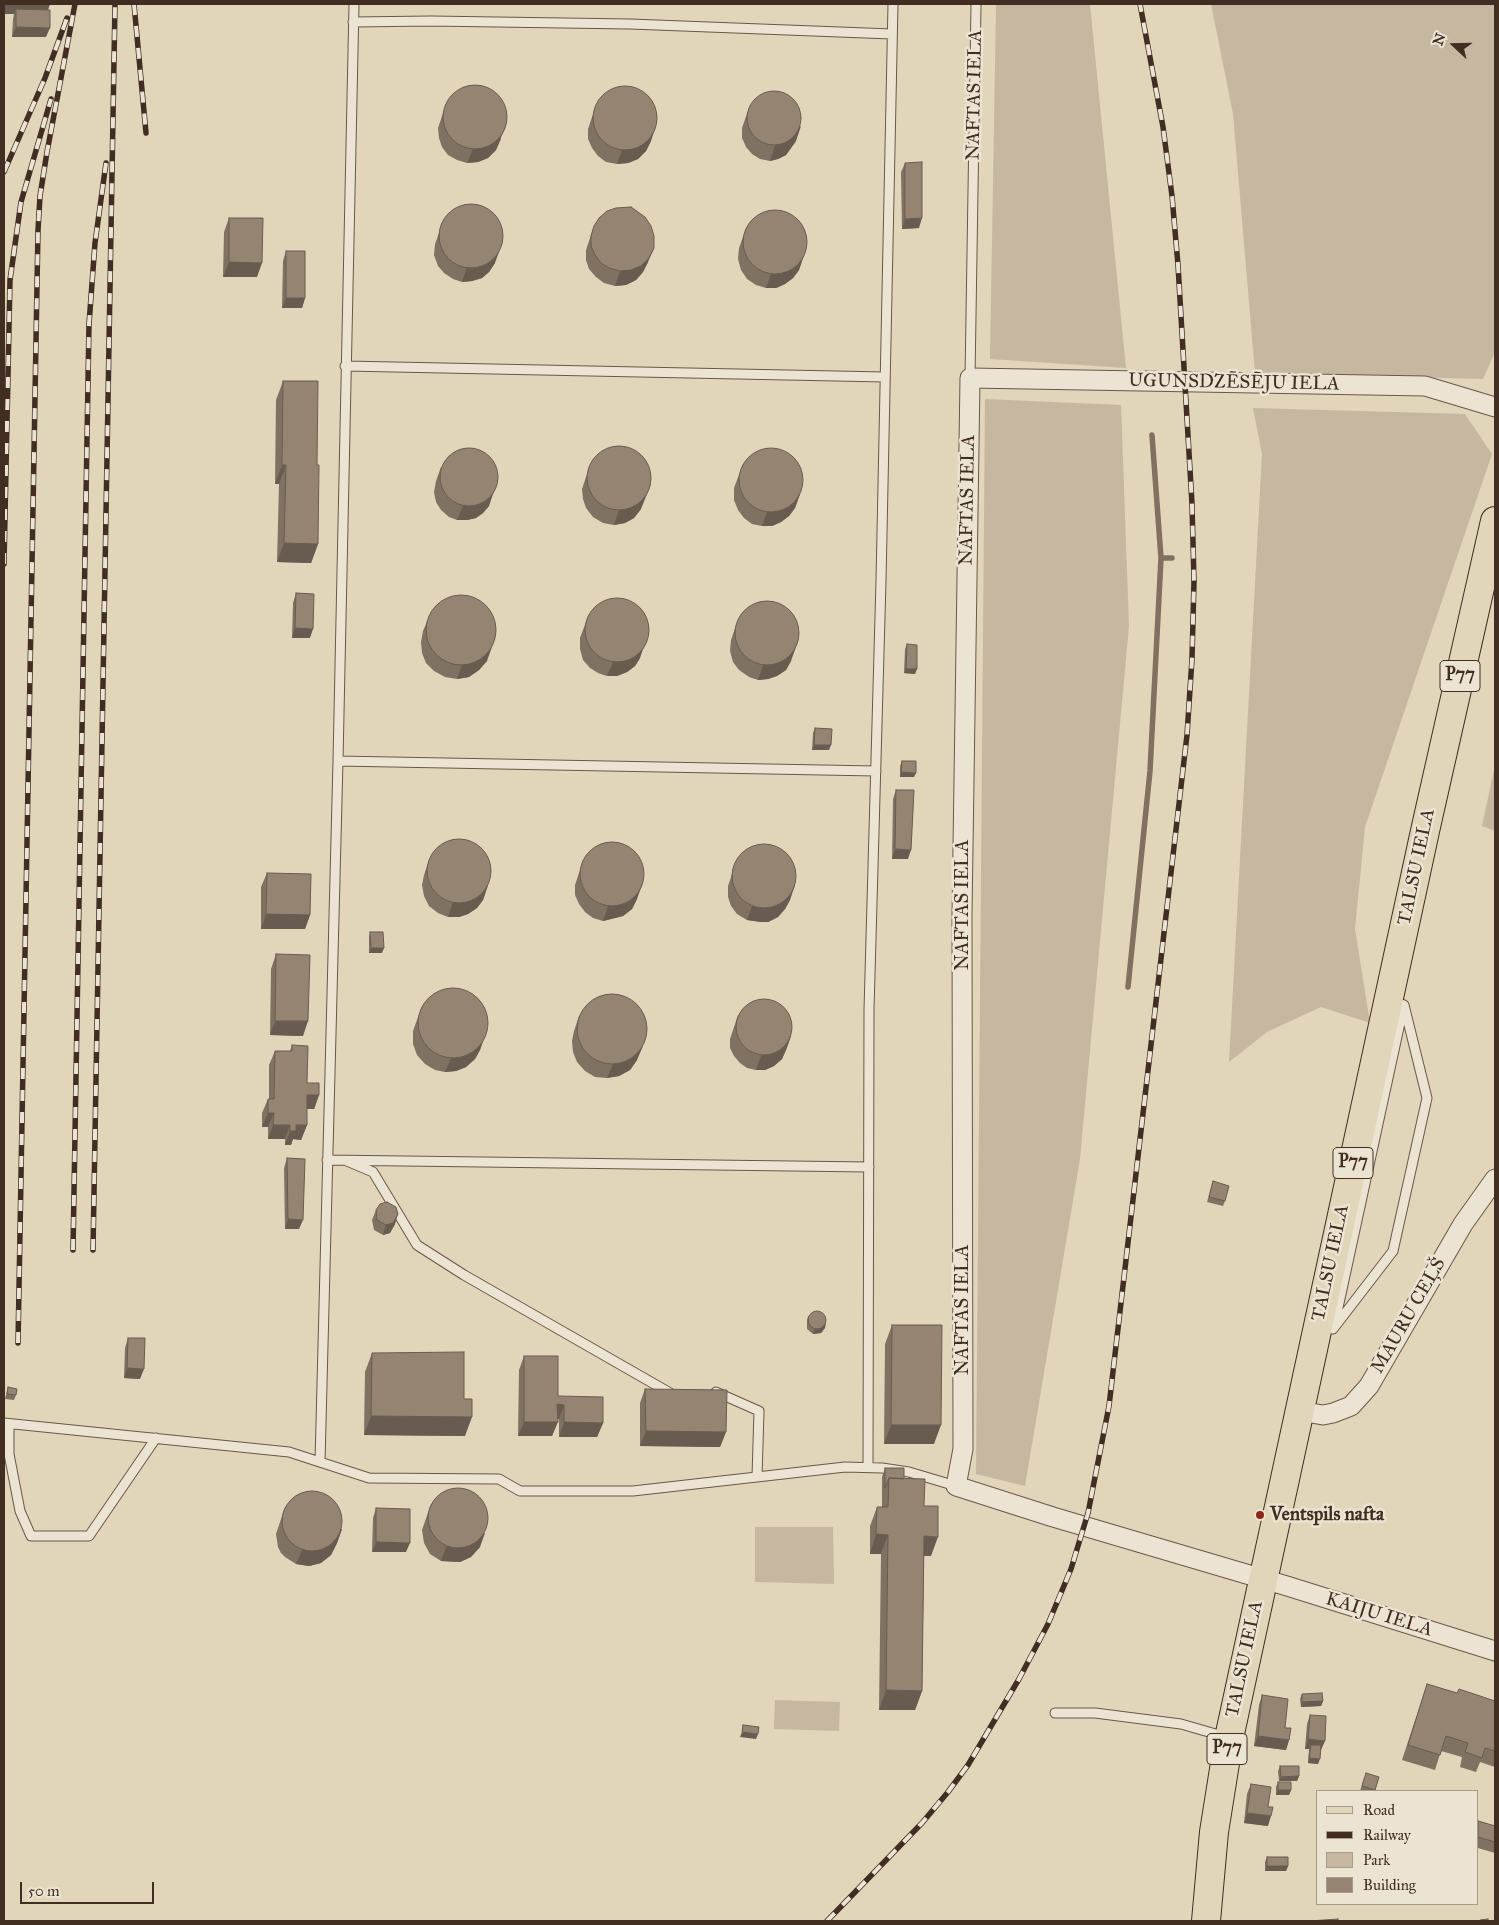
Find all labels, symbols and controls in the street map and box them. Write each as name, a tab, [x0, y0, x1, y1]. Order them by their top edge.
north arrow	[1429, 20, 1479, 70]
street label: NAFTAS IELA	[962, 29, 988, 161]
text: N	[1429, 31, 1450, 48]
street label: UGUNSDZĒSĒJU IELA	[1128, 370, 1340, 396]
street label: NAFTAS IELA	[955, 434, 981, 566]
road number: P77	[1440, 660, 1480, 691]
street label: TALSU IELA	[1394, 807, 1440, 927]
street label: NAFTAS IELA	[952, 839, 974, 971]
road number: P77	[1333, 1148, 1373, 1178]
street label: TALSU IELA	[1308, 1203, 1354, 1323]
street label: NAFTAS IELA	[952, 1244, 974, 1376]
street label: MAURU CEĻŠ	[1367, 1254, 1451, 1378]
place label: Ventspils nafta	[1270, 1504, 1384, 1526]
marker: Ventspils nafta	[1254, 1509, 1266, 1521]
street label: KAIJU IELA	[1323, 1588, 1435, 1642]
street label: TALSU IELA	[1222, 1599, 1268, 1719]
road number: P77	[1207, 1734, 1247, 1765]
legend	[1316, 1790, 1479, 1905]
text: Road	[1363, 1801, 1395, 1819]
text: Railway	[1363, 1826, 1411, 1844]
text: Park	[1363, 1851, 1390, 1869]
scale bar	[22, 1872, 156, 1904]
text: Building	[1363, 1876, 1416, 1894]
text: 50 m	[28, 1882, 60, 1900]

